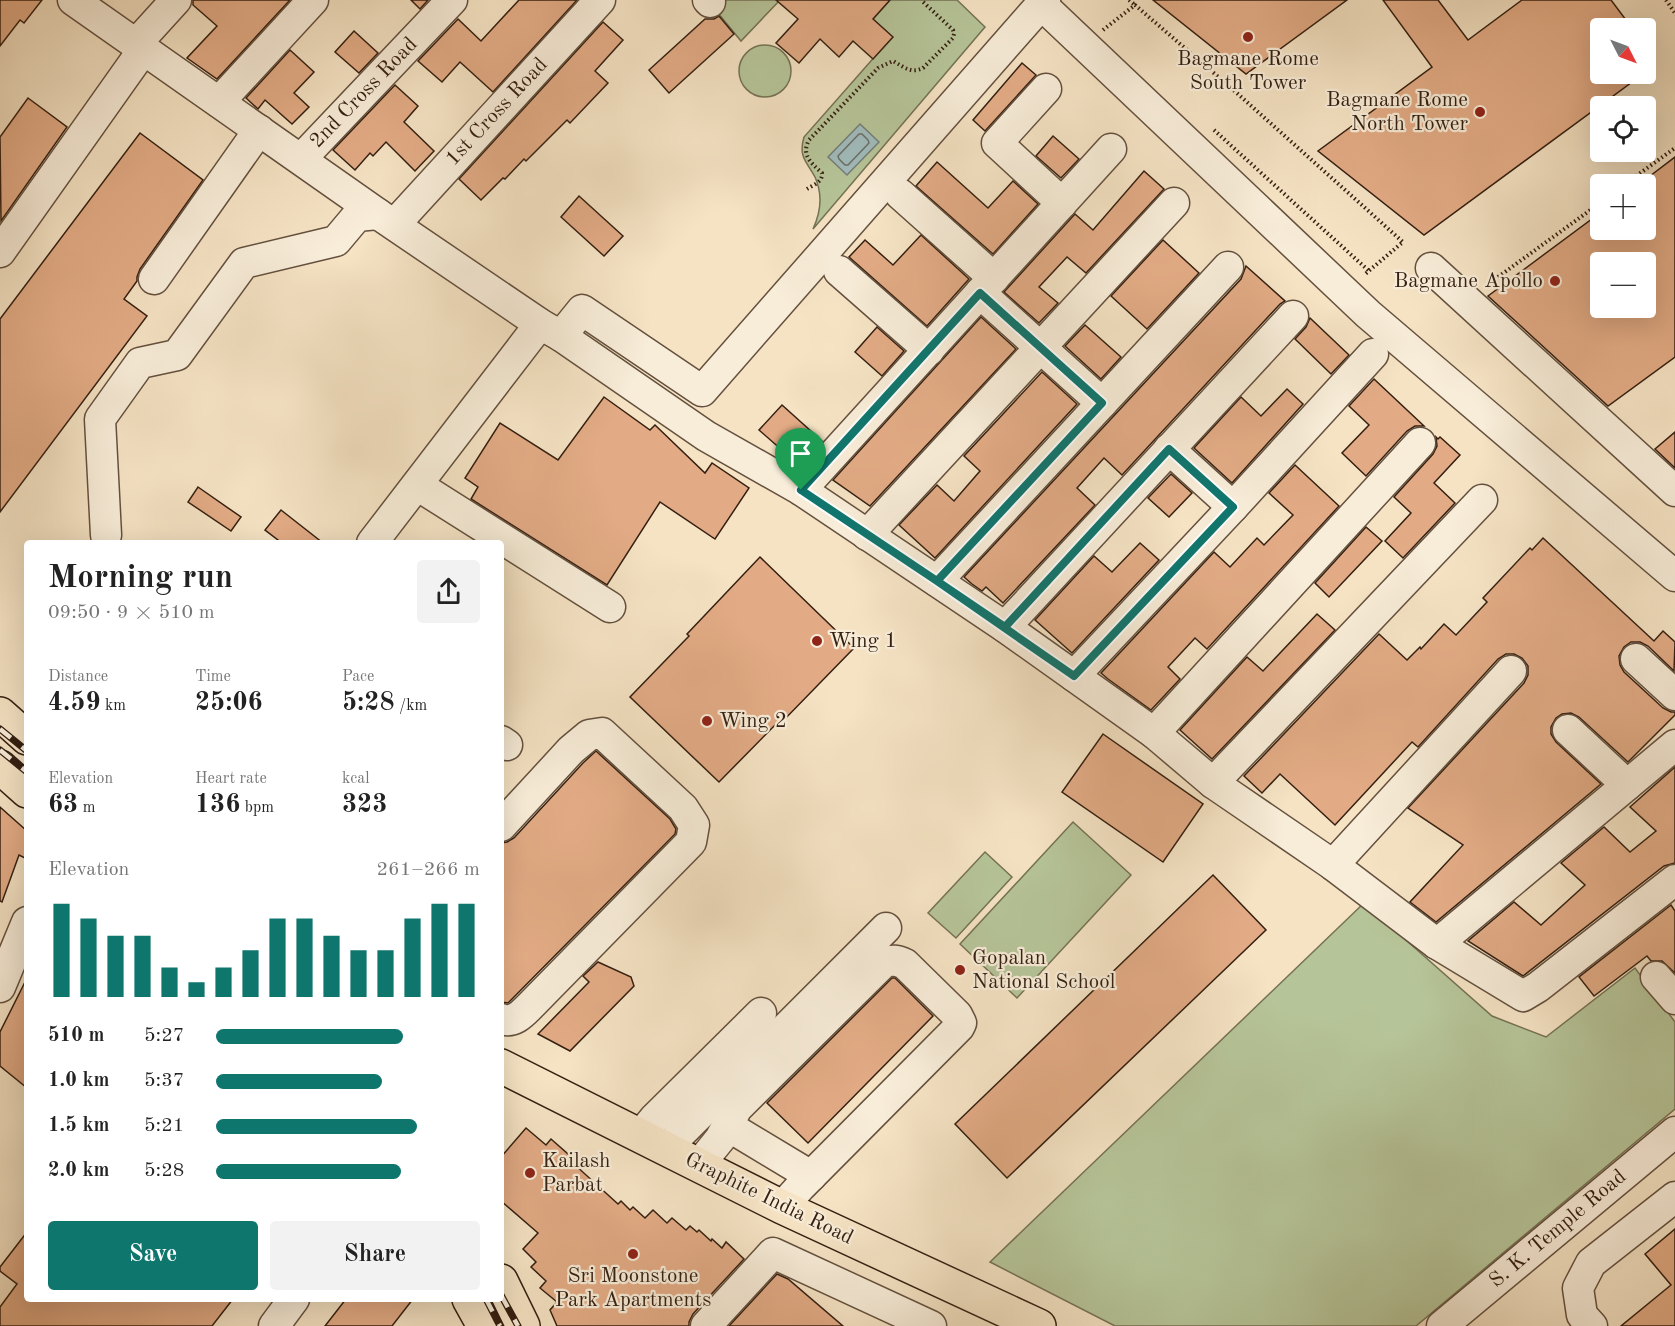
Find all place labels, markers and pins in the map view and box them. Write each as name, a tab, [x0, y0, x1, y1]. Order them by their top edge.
marker: Bagmane Rome South Tower	[1241, 30, 1255, 44]
place label: Bagmane Rome South Tower	[1177, 49, 1319, 94]
place label: Bagmane Rome North Tower	[1326, 90, 1468, 135]
marker: Bagmane Rome North Tower	[1473, 105, 1487, 119]
place label: Bagmane Apollo	[1394, 271, 1543, 292]
marker: Bagmane Apollo	[1548, 274, 1562, 288]
pin	[775, 428, 826, 490]
place label: Wing 1	[829, 631, 897, 652]
marker: Wing 1	[810, 634, 824, 648]
place label: Wing 2	[719, 711, 787, 732]
marker: Wing 2	[700, 714, 714, 728]
place label: Gopalan National School	[972, 948, 1116, 993]
marker: Gopalan National School	[953, 963, 967, 977]
place label: Kailash Parbat	[542, 1151, 611, 1196]
marker: Kailash Parbat	[523, 1166, 537, 1180]
marker: Sri Moonstone Park Apartments	[626, 1247, 640, 1261]
place label: Sri Moonstone Park Apartments	[555, 1266, 711, 1311]

